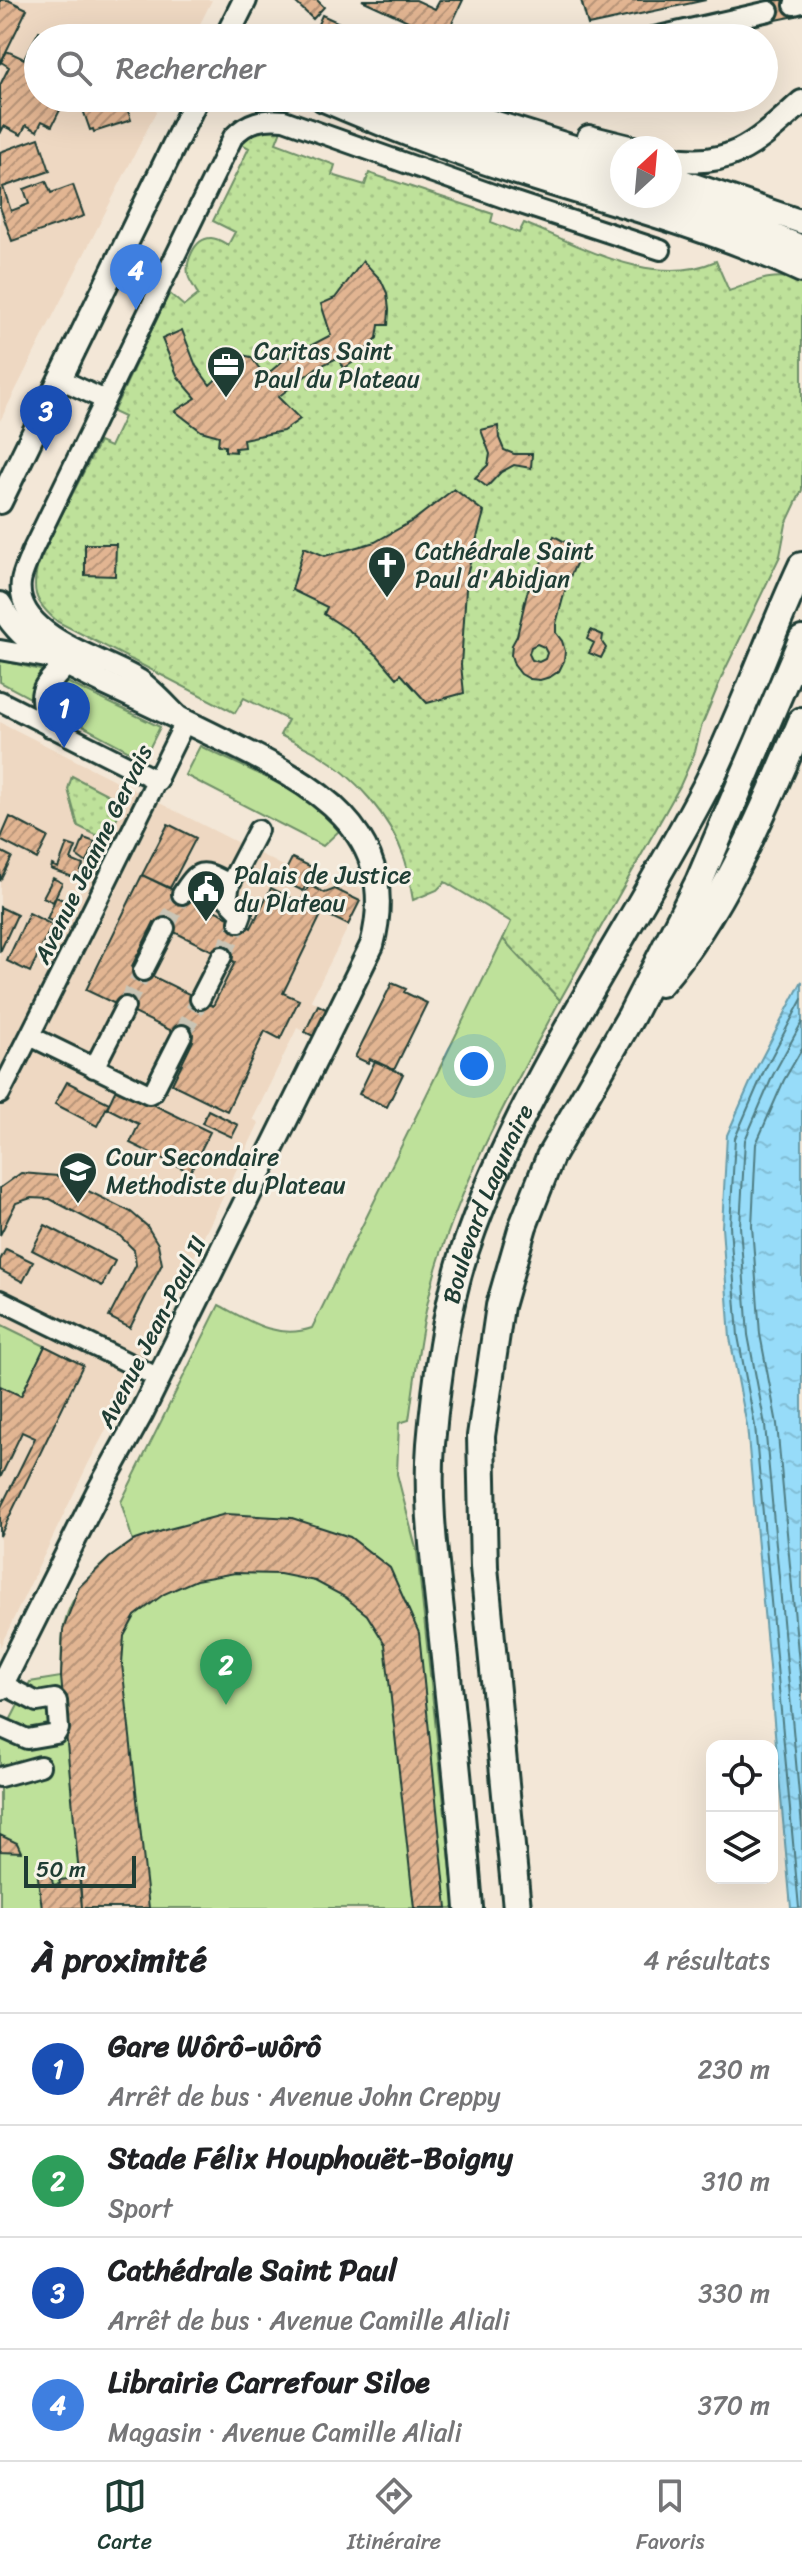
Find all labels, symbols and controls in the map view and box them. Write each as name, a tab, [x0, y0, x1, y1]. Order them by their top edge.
search box	[24, 24, 778, 112]
text: Rechercher	[116, 41, 266, 95]
icon: search	[52, 46, 96, 90]
north arrow	[610, 136, 682, 208]
pin: 4	[110, 244, 162, 310]
place label: Caritas Saint Paul du Plateau	[254, 330, 420, 400]
office icon: Caritas Saint Paul du Plateau	[205, 344, 247, 399]
pin: 3	[20, 385, 72, 451]
place label: Cathédrale Saint Paul d'Abidjan	[415, 530, 594, 600]
church icon: Cathédrale Saint Paul d'Abidjan	[366, 544, 408, 599]
pin: 1	[38, 682, 90, 748]
street label: Avenue Jeanne Gervais	[21, 737, 165, 972]
place label: Palais de Justice du Plateau	[234, 854, 411, 924]
public building icon: Palais de Justice du Plateau	[185, 868, 227, 923]
your location	[454, 1046, 494, 1086]
street label: Boulevard Lagunaire	[430, 1096, 545, 1308]
place label: Cour Secondaire Methodiste du Plateau	[106, 1136, 346, 1206]
school or university icon: Cour Secondaire Methodiste du Plateau	[57, 1150, 99, 1205]
street label: Avenue Jean-Paul II	[85, 1228, 219, 1437]
pin: 2	[200, 1639, 252, 1705]
map controls	[706, 1740, 778, 1884]
button: locate	[706, 1740, 778, 1812]
button: layers	[706, 1812, 778, 1884]
text: 50 m	[36, 1850, 86, 1889]
scale bar	[24, 1852, 136, 1888]
text: À proximité	[32, 1930, 207, 1990]
text: 4 résultats	[643, 1937, 770, 1983]
text: Gare Wôrô-wôrô	[108, 2019, 321, 2073]
text: 1	[52, 2046, 64, 2092]
text: 230 m	[698, 2046, 770, 2092]
text: Arrêt de bus · Avenue John Creppy	[108, 2073, 501, 2119]
text: Stade Félix Houphouët-Boigny	[108, 2131, 513, 2185]
text: 2	[50, 2158, 66, 2204]
text: 310 m	[701, 2158, 770, 2204]
text: Sport	[108, 2185, 172, 2231]
text: Cathédrale Saint Paul	[108, 2243, 397, 2297]
text: 3	[51, 2270, 65, 2316]
text: 330 m	[698, 2270, 770, 2316]
text: Arrêt de bus · Avenue Camille Aliali	[108, 2297, 509, 2343]
text: Librairie Carrefour Siloe	[108, 2355, 430, 2409]
text: 4	[50, 2382, 66, 2428]
text: 370 m	[698, 2382, 770, 2428]
text: Magasin · Avenue Camille Aliali	[108, 2409, 462, 2455]
tab: Carte	[97, 2474, 152, 2561]
tab: Itinéraire	[347, 2474, 441, 2561]
tab: Favoris	[636, 2474, 705, 2561]

